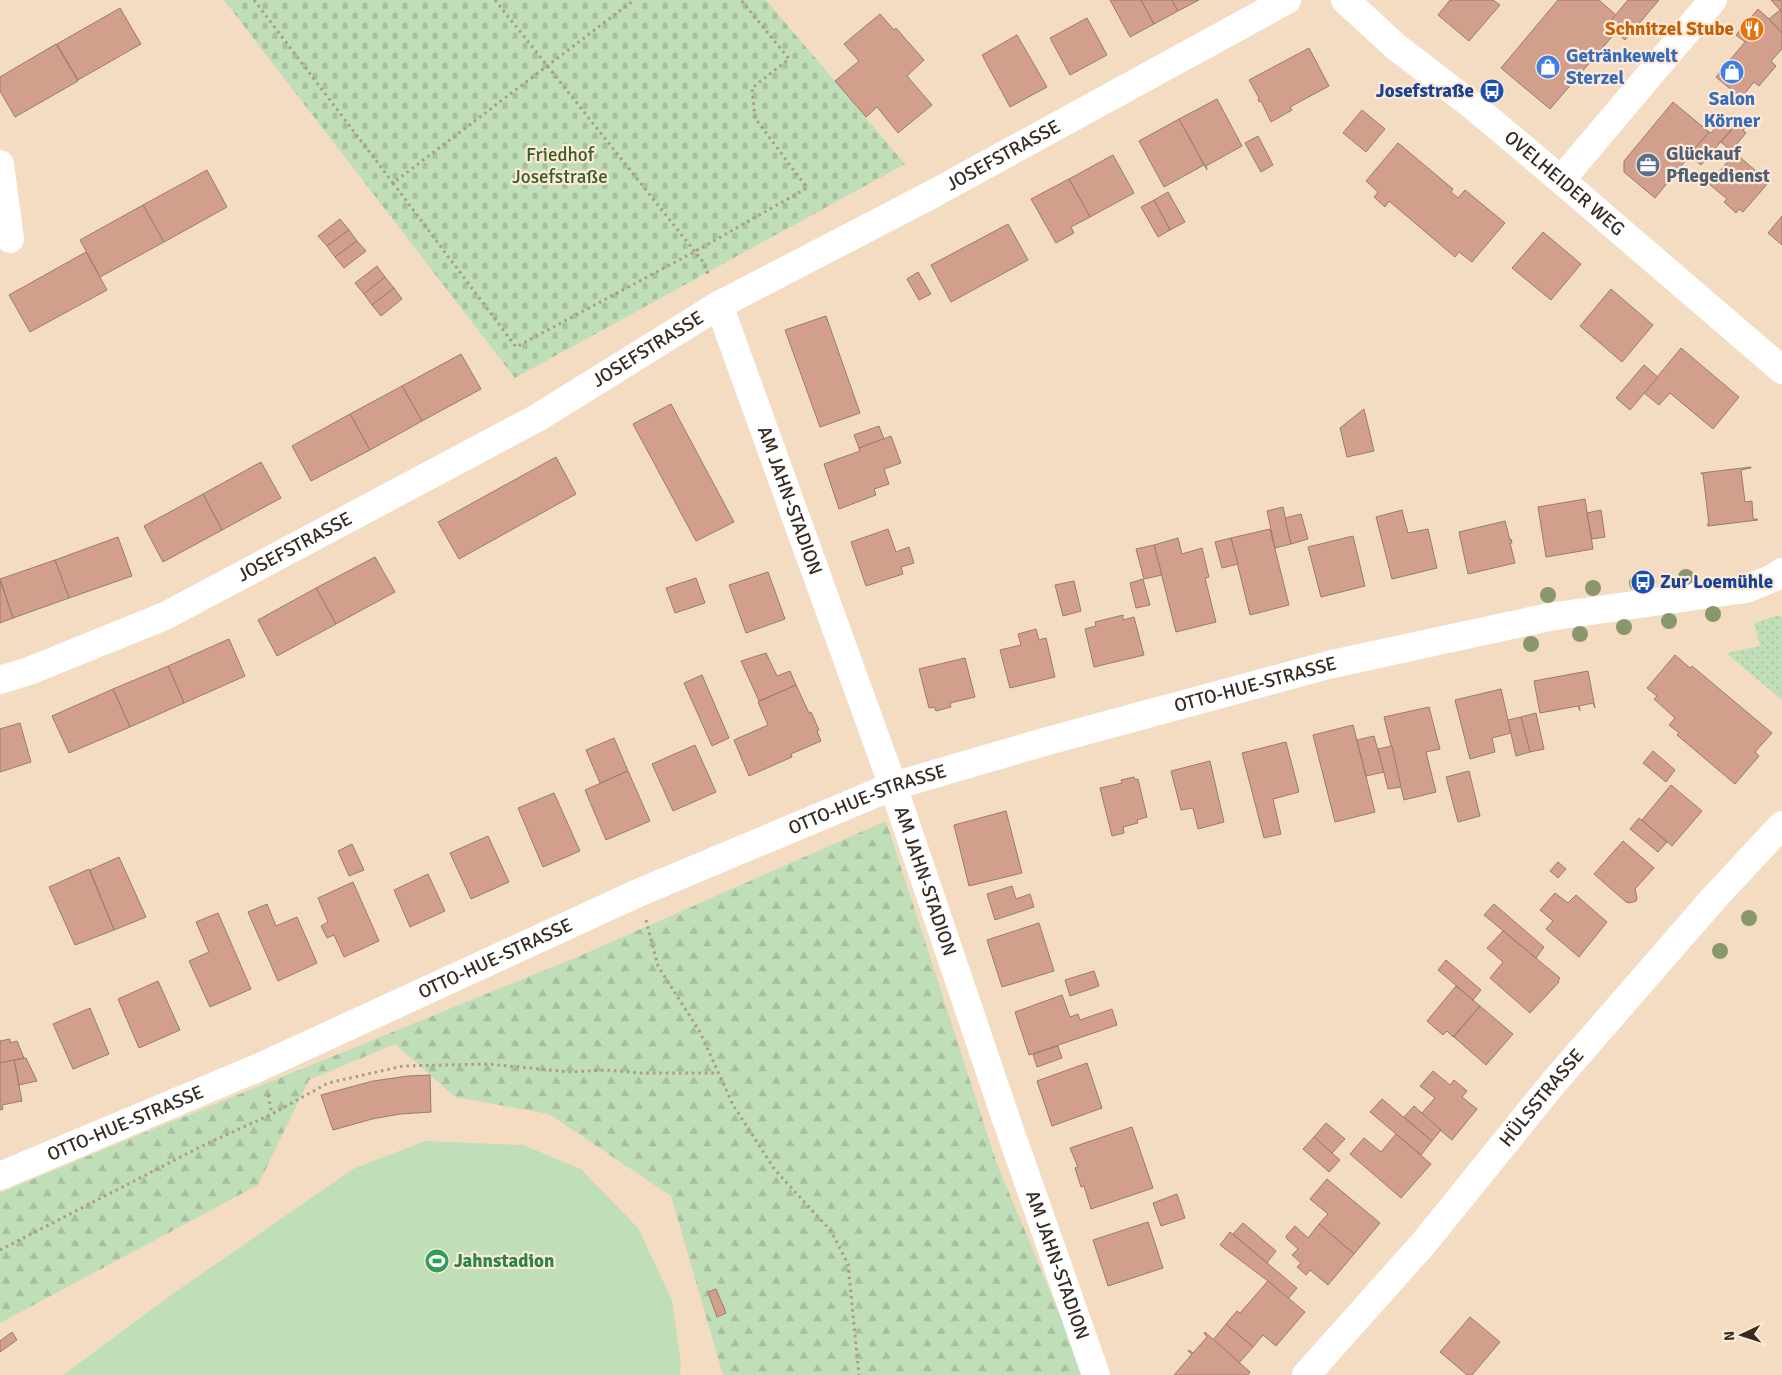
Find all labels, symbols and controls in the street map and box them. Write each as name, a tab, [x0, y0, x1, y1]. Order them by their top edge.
restaurant icon: Schnitzel Stube	[1739, 16, 1765, 42]
place label: Schnitzel Stube	[1605, 17, 1734, 41]
place label: Getränkewelt Sterzel	[1566, 44, 1678, 90]
shop icon: Getränkewelt Sterzel	[1535, 54, 1561, 80]
shop icon: Salon Körner	[1719, 59, 1745, 85]
bus stop icon: Josefstraße	[1479, 78, 1505, 104]
place label: Josefstraße	[1376, 79, 1474, 103]
place label: Salon Körner	[1704, 87, 1761, 133]
street label: JOSEFSTRASSE	[942, 114, 1065, 196]
street label: OVELHEIDER WEG	[1499, 125, 1629, 241]
place label: Glückauf Pflegedienst	[1666, 142, 1770, 188]
park label: Friedhof Josefstraße	[512, 143, 608, 189]
office icon: Glückauf Pflegedienst	[1635, 152, 1661, 178]
street label: JOSEFSTRASSE	[588, 306, 708, 393]
street label: AM JAHN-STADION	[752, 423, 828, 578]
street label: JOSEFSTRASSE	[233, 507, 356, 587]
bus stop icon: Zur Loemühle	[1630, 569, 1656, 595]
place label: Zur Loemühle	[1660, 570, 1773, 594]
street label: OTTO-HUE-STRASSE	[1172, 651, 1339, 718]
street label: OTTO-HUE-STRASSE	[785, 759, 949, 840]
street label: AM JAHN-STADION	[889, 803, 962, 959]
street label: OTTO-HUE-STRASSE	[414, 913, 576, 1005]
street label: HÜLSSTRASSE	[1494, 1044, 1589, 1152]
street label: OTTO-HUE-STRASSE	[44, 1080, 207, 1167]
street label: AM JAHN-STADION	[1020, 1187, 1095, 1343]
sports icon: Jahnstadion	[424, 1248, 450, 1274]
place label: Jahnstadion	[454, 1249, 554, 1273]
north arrow	[1717, 1310, 1767, 1360]
text: N	[1721, 1330, 1738, 1341]

